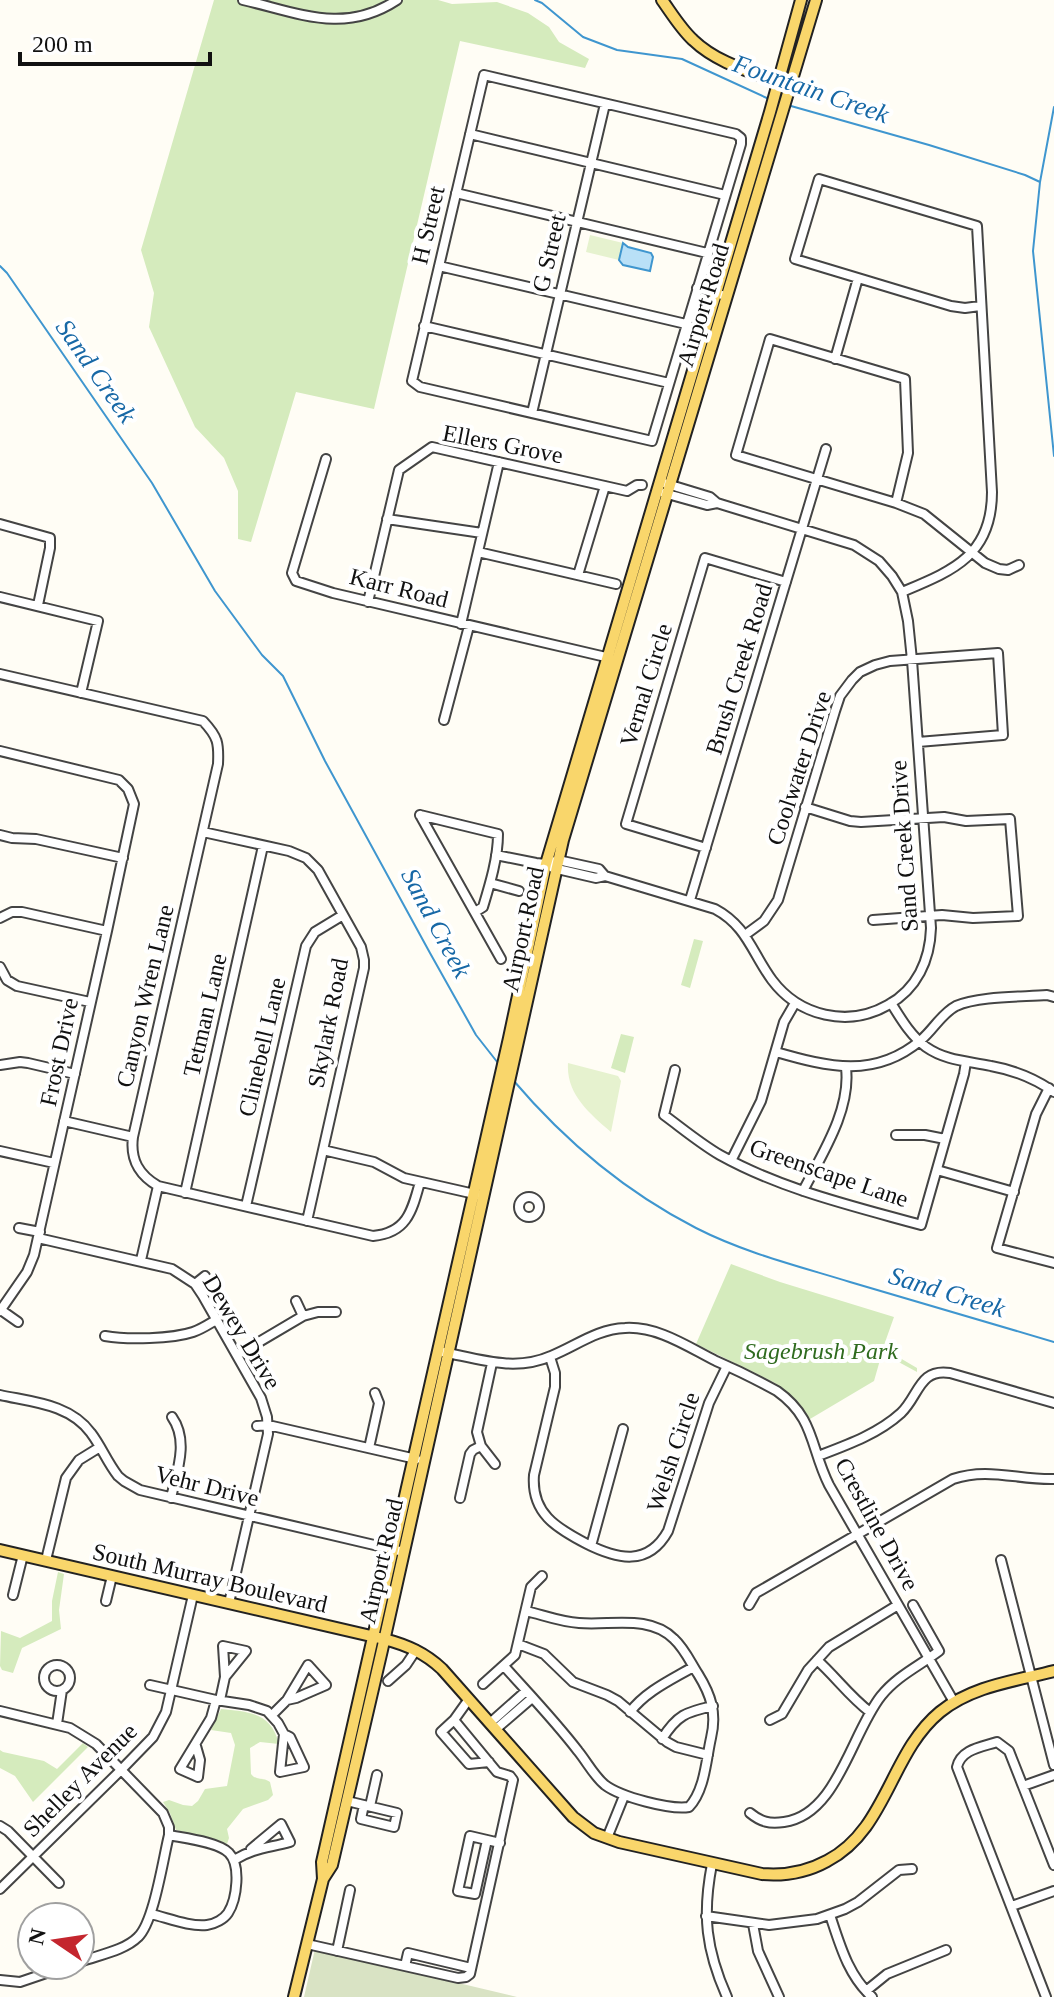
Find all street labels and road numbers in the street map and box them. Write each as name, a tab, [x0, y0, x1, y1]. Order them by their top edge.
street label: H Street	[406, 183, 450, 267]
street label: G Street	[527, 211, 571, 295]
street label: Airport Road	[672, 240, 734, 370]
street label: Ellers Grove	[441, 420, 565, 468]
street label: Karr Road	[347, 563, 451, 613]
street label: Brush Creek Road	[701, 580, 777, 758]
street label: Vernal Circle	[615, 620, 677, 750]
street label: Coolwater Drive	[762, 688, 836, 848]
street label: Sand Creek Drive	[885, 759, 923, 933]
street label: Airport Road	[497, 864, 549, 994]
street label: Canyon Wren Lane	[111, 902, 179, 1090]
street label: Tetman Lane	[178, 951, 232, 1079]
street label: Skylark Road	[303, 956, 353, 1090]
street label: Clinebell Lane	[233, 975, 291, 1119]
street label: Frost Drive	[35, 995, 83, 1109]
street label: Greenscape Lane	[746, 1134, 912, 1212]
street label: Dewey Drive	[198, 1270, 286, 1394]
street label: Welsh Circle	[641, 1389, 705, 1515]
street label: Crestline Drive	[830, 1453, 924, 1595]
street label: Vehr Drive	[152, 1461, 262, 1511]
street label: Airport Road	[354, 1496, 408, 1626]
street label: South Murray Boulevard	[90, 1538, 330, 1618]
street label: Shelley Avenue	[18, 1718, 142, 1842]

